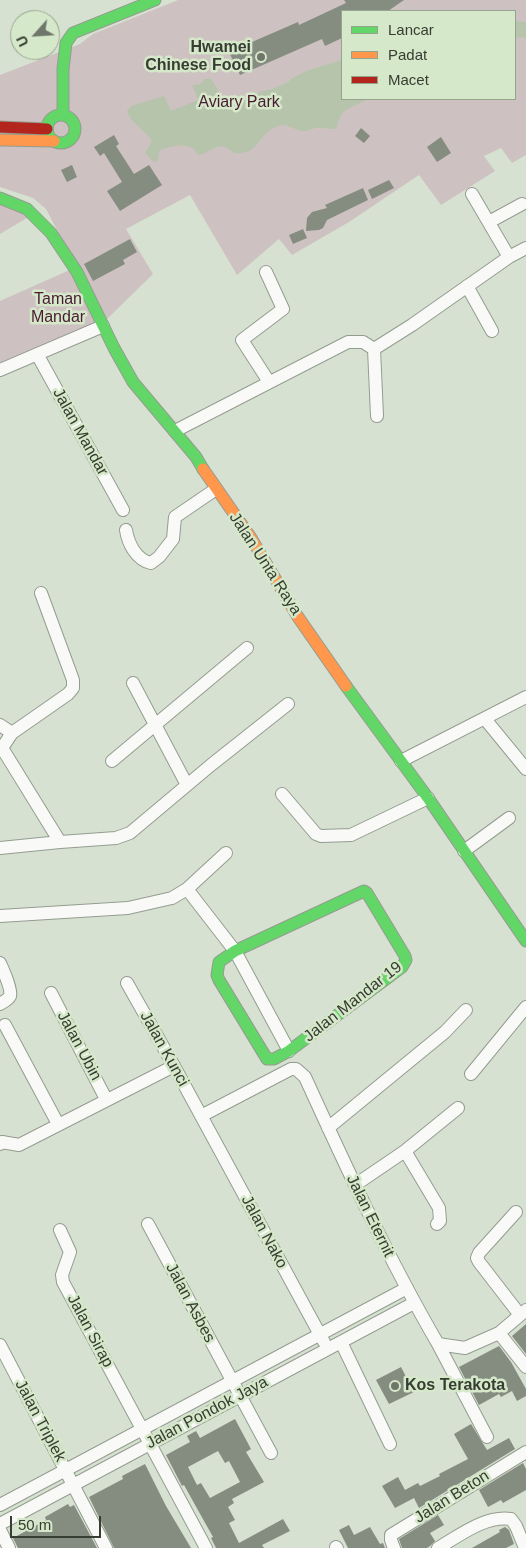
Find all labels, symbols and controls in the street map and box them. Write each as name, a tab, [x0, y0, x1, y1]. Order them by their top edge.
north arrow	[10, 10, 60, 60]
legend	[341, 10, 516, 100]
text: Lancar	[388, 21, 434, 38]
text: U	[13, 33, 32, 49]
place label: Hwamei Chinese Food	[145, 38, 251, 76]
text: Padat	[388, 46, 427, 63]
marker: Hwamei Chinese Food	[255, 51, 267, 63]
text: Macet	[388, 71, 429, 88]
park label: Aviary Park	[198, 93, 280, 113]
park label: Taman Mandar	[31, 290, 85, 328]
street label: Jalan Mandar	[48, 385, 112, 479]
street label: Jalan Unta Raya	[225, 509, 305, 619]
street label: Jalan Mandar 19	[300, 958, 406, 1046]
street label: Jalan Ubin	[53, 1008, 105, 1084]
street label: Jalan Kunci	[136, 1008, 192, 1090]
street label: Jalan Eternit	[342, 1172, 398, 1260]
street label: Jalan Nako	[237, 1192, 291, 1272]
street label: Jalan Asbes	[161, 1260, 219, 1346]
street label: Jalan Sirap	[63, 1291, 117, 1371]
street label: Jalan Pondok Jaya	[143, 1373, 271, 1453]
place label: Kos Terakota	[405, 1376, 505, 1396]
street label: Jalan Triplek	[10, 1377, 70, 1465]
marker: Kos Terakota	[389, 1380, 401, 1392]
street label: Jalan Beton	[411, 1466, 493, 1528]
scale bar	[12, 1506, 104, 1538]
text: 50 m	[18, 1516, 51, 1533]

